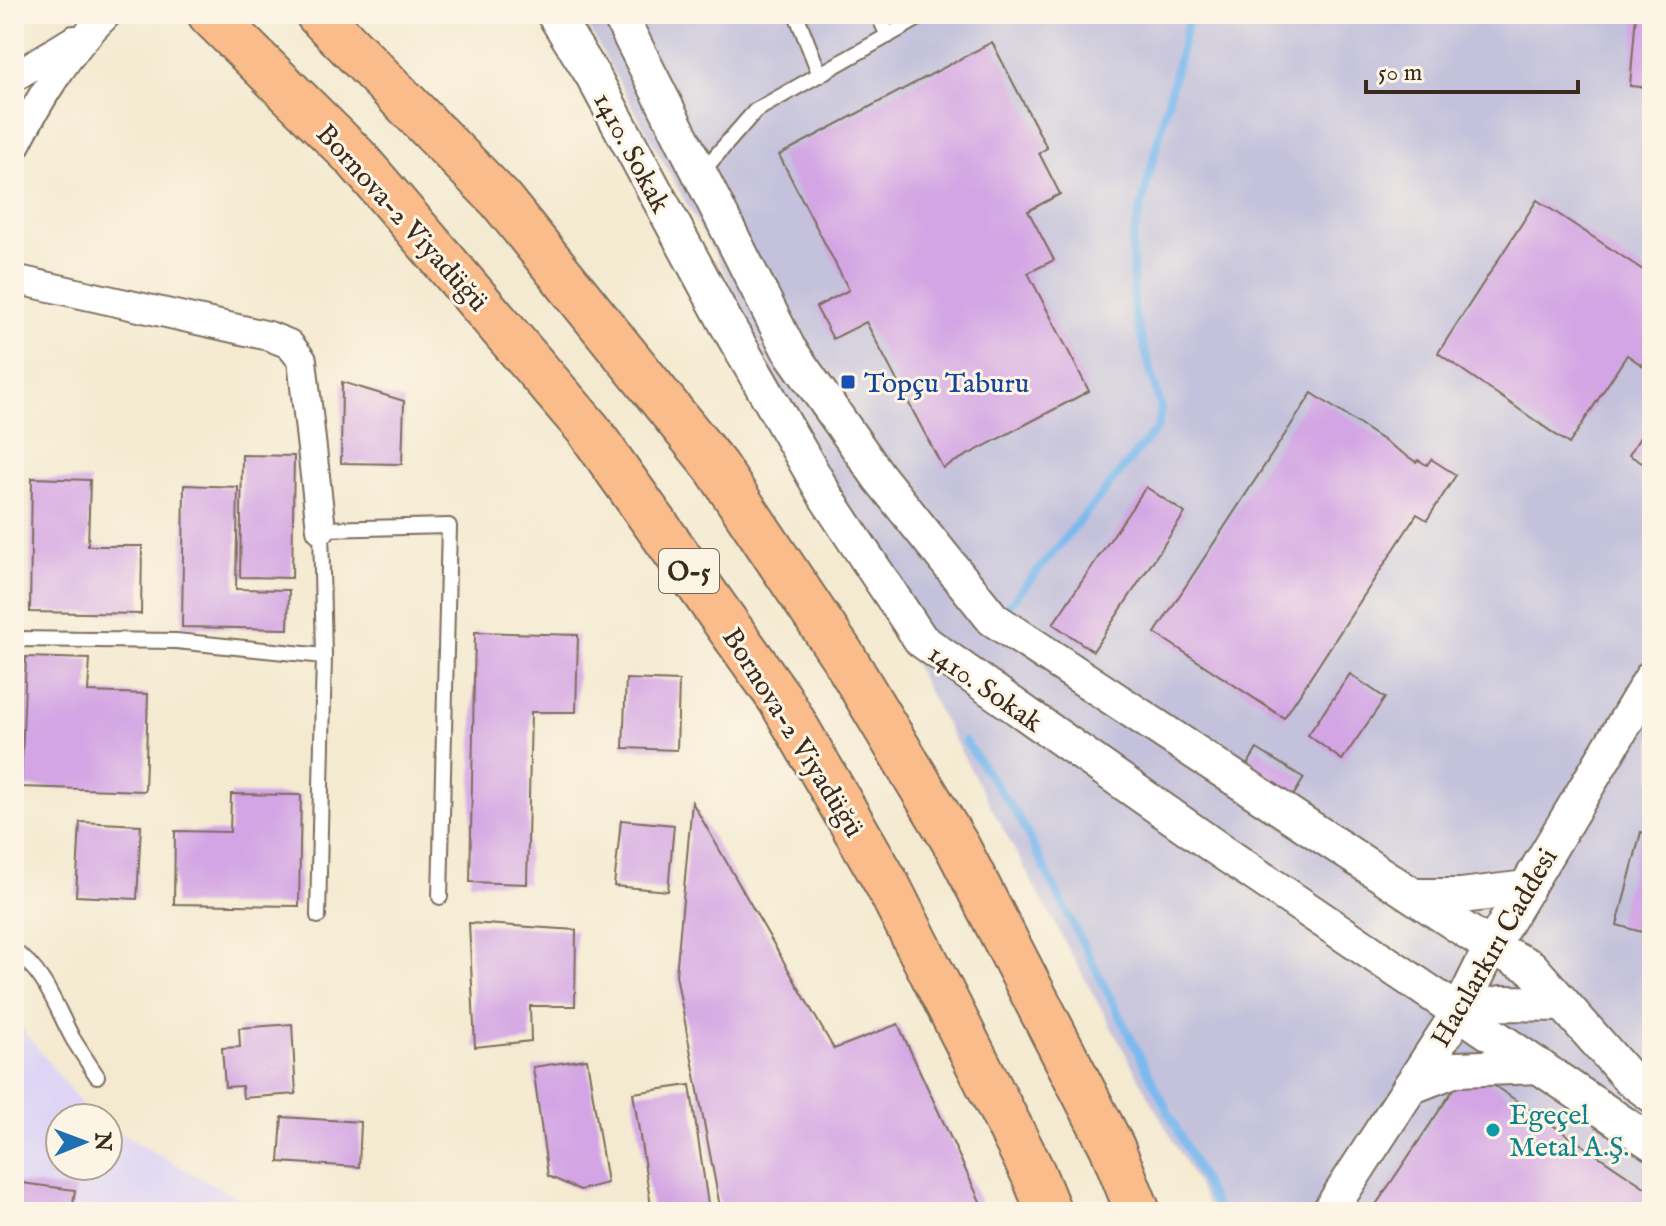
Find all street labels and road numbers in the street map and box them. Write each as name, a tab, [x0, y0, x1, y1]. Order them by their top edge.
street label: 1410. Sokak	[584, 87, 678, 220]
street label: Bornova-2 Viyadüğü	[308, 118, 495, 320]
road number: O-5	[659, 549, 719, 593]
street label: Bornova-2 Viyadüğü	[713, 622, 871, 845]
street label: 1410. Sokak	[921, 637, 1049, 742]
street label: Hacılarkırı Caddesi	[1424, 842, 1566, 1054]

